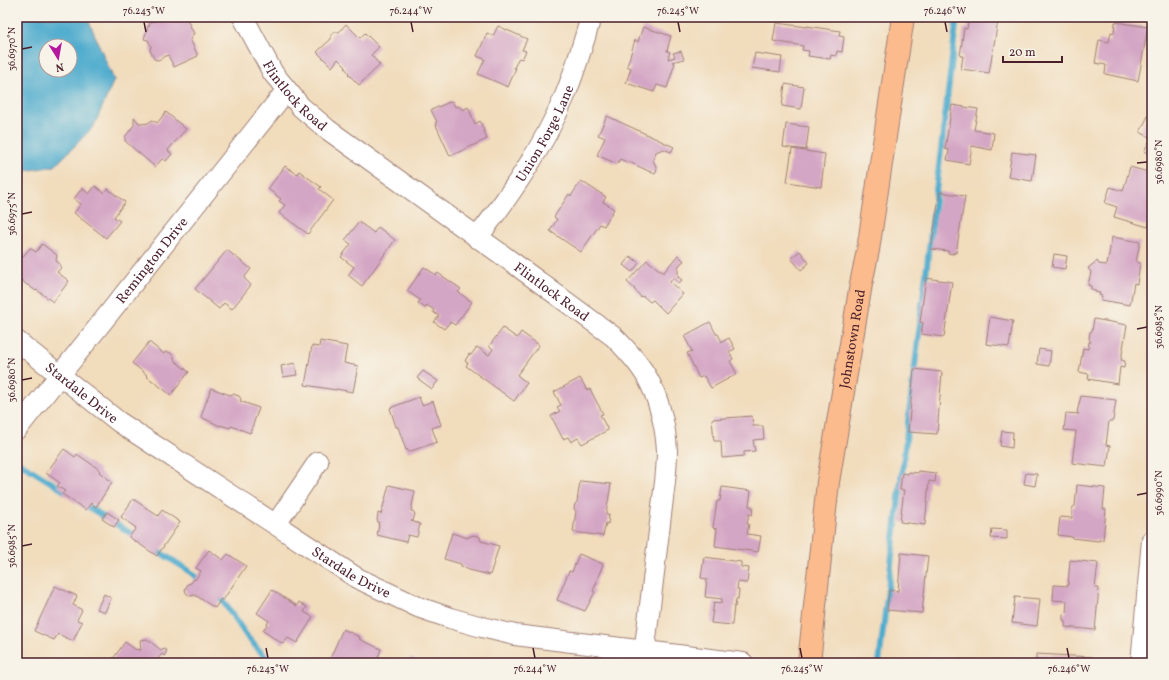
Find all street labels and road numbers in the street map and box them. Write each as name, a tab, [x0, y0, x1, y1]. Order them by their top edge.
street label: Flintlock Road	[257, 58, 331, 136]
street label: Union Forge Lane	[512, 82, 579, 186]
street label: Remington Drive	[112, 213, 193, 308]
street label: Flintlock Road	[509, 258, 593, 327]
street label: Johnstown Road	[836, 288, 871, 390]
street label: Stardale Drive	[41, 359, 122, 429]
street label: Stardale Drive	[308, 543, 394, 604]

